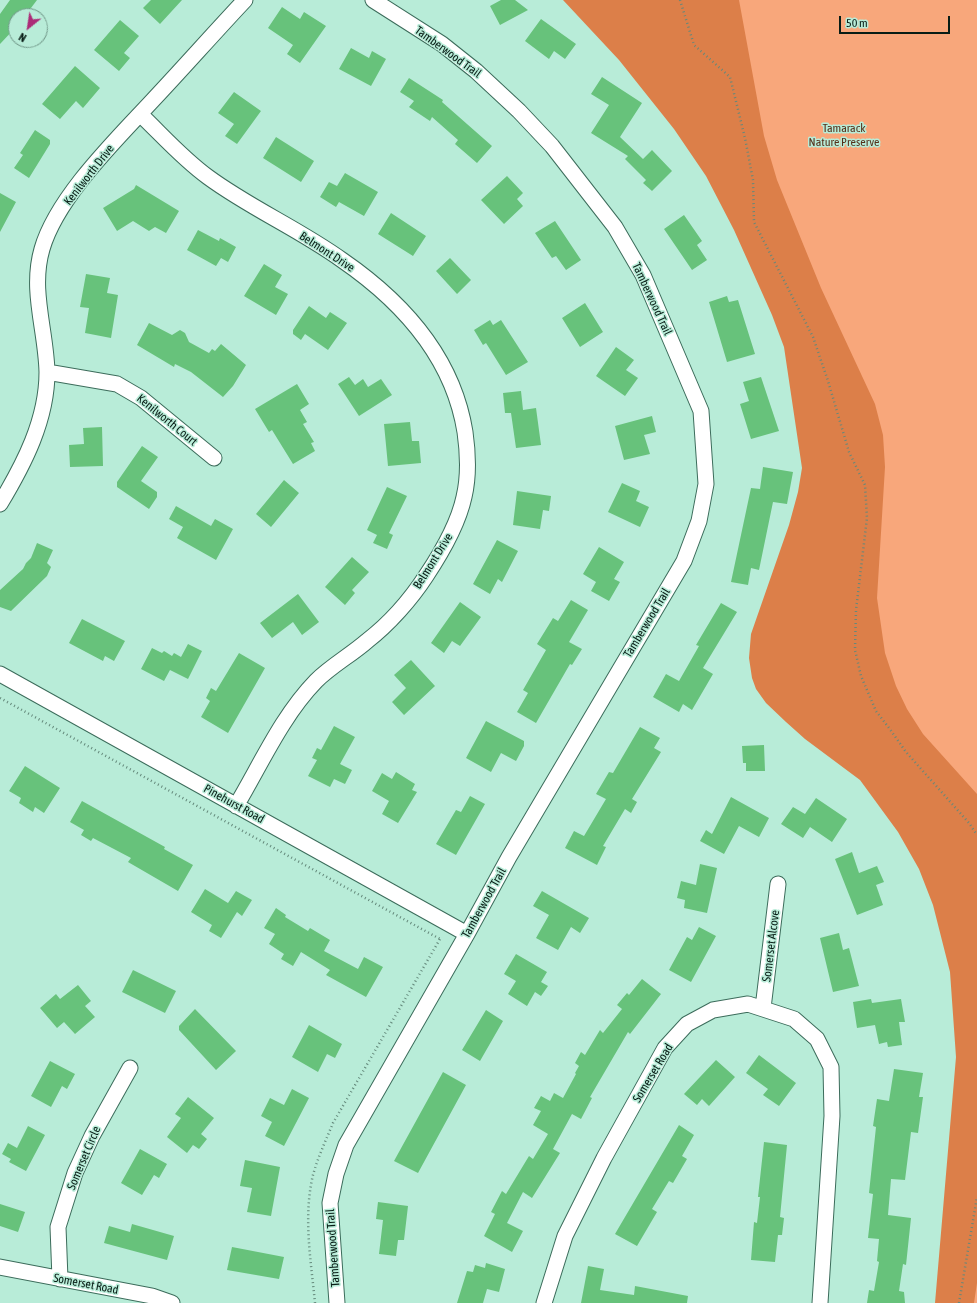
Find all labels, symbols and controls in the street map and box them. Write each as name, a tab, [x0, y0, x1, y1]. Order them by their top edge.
north arrow	[8, 8, 48, 48]
scale bar	[841, 8, 952, 34]
text: 50 m	[846, 16, 868, 30]
street label: Tamberwood Trail	[412, 23, 484, 81]
text: N	[17, 31, 28, 44]
park label: Tamarack Nature Preserve	[809, 121, 879, 149]
street label: Kenilworth Drive	[61, 142, 117, 208]
street label: Belmont Drive	[297, 229, 357, 275]
street label: Tamberwood Trail	[629, 260, 675, 338]
street label: Kenilworth Court	[134, 391, 200, 449]
street label: Belmont Drive	[410, 531, 456, 591]
street label: Tamberwood Trail	[621, 586, 673, 660]
street label: Pinehurst Road	[201, 781, 267, 827]
street label: Tamberwood Trail	[459, 865, 509, 941]
street label: Somerset Alcove	[759, 909, 783, 983]
street label: Somerset Road	[630, 1041, 676, 1105]
street label: Somerset Circle	[64, 1124, 104, 1192]
street label: Tamberwood Trail	[323, 1208, 343, 1288]
street label: Somerset Road	[52, 1271, 120, 1297]

